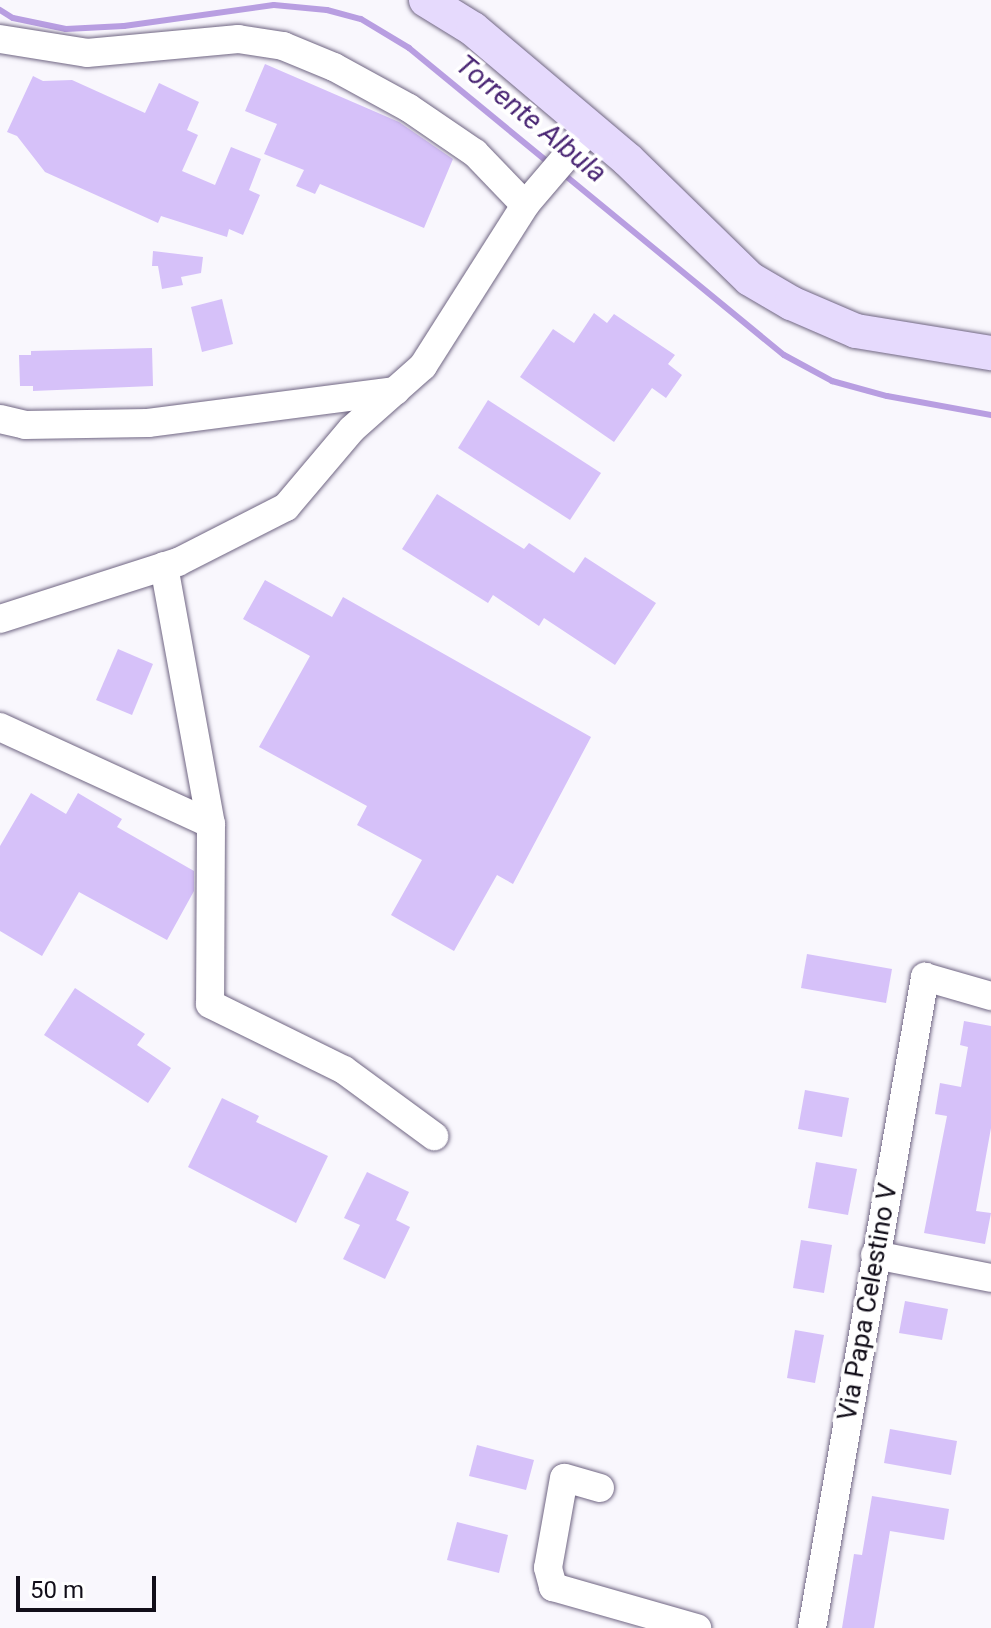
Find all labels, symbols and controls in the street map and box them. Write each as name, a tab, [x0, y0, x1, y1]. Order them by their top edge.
water label: Torrente Albula	[449, 48, 613, 190]
street label: Via Papa Celestino V	[832, 1181, 904, 1423]
scale bar	[20, 1560, 160, 1610]
text: 50 m	[30, 1576, 84, 1604]

